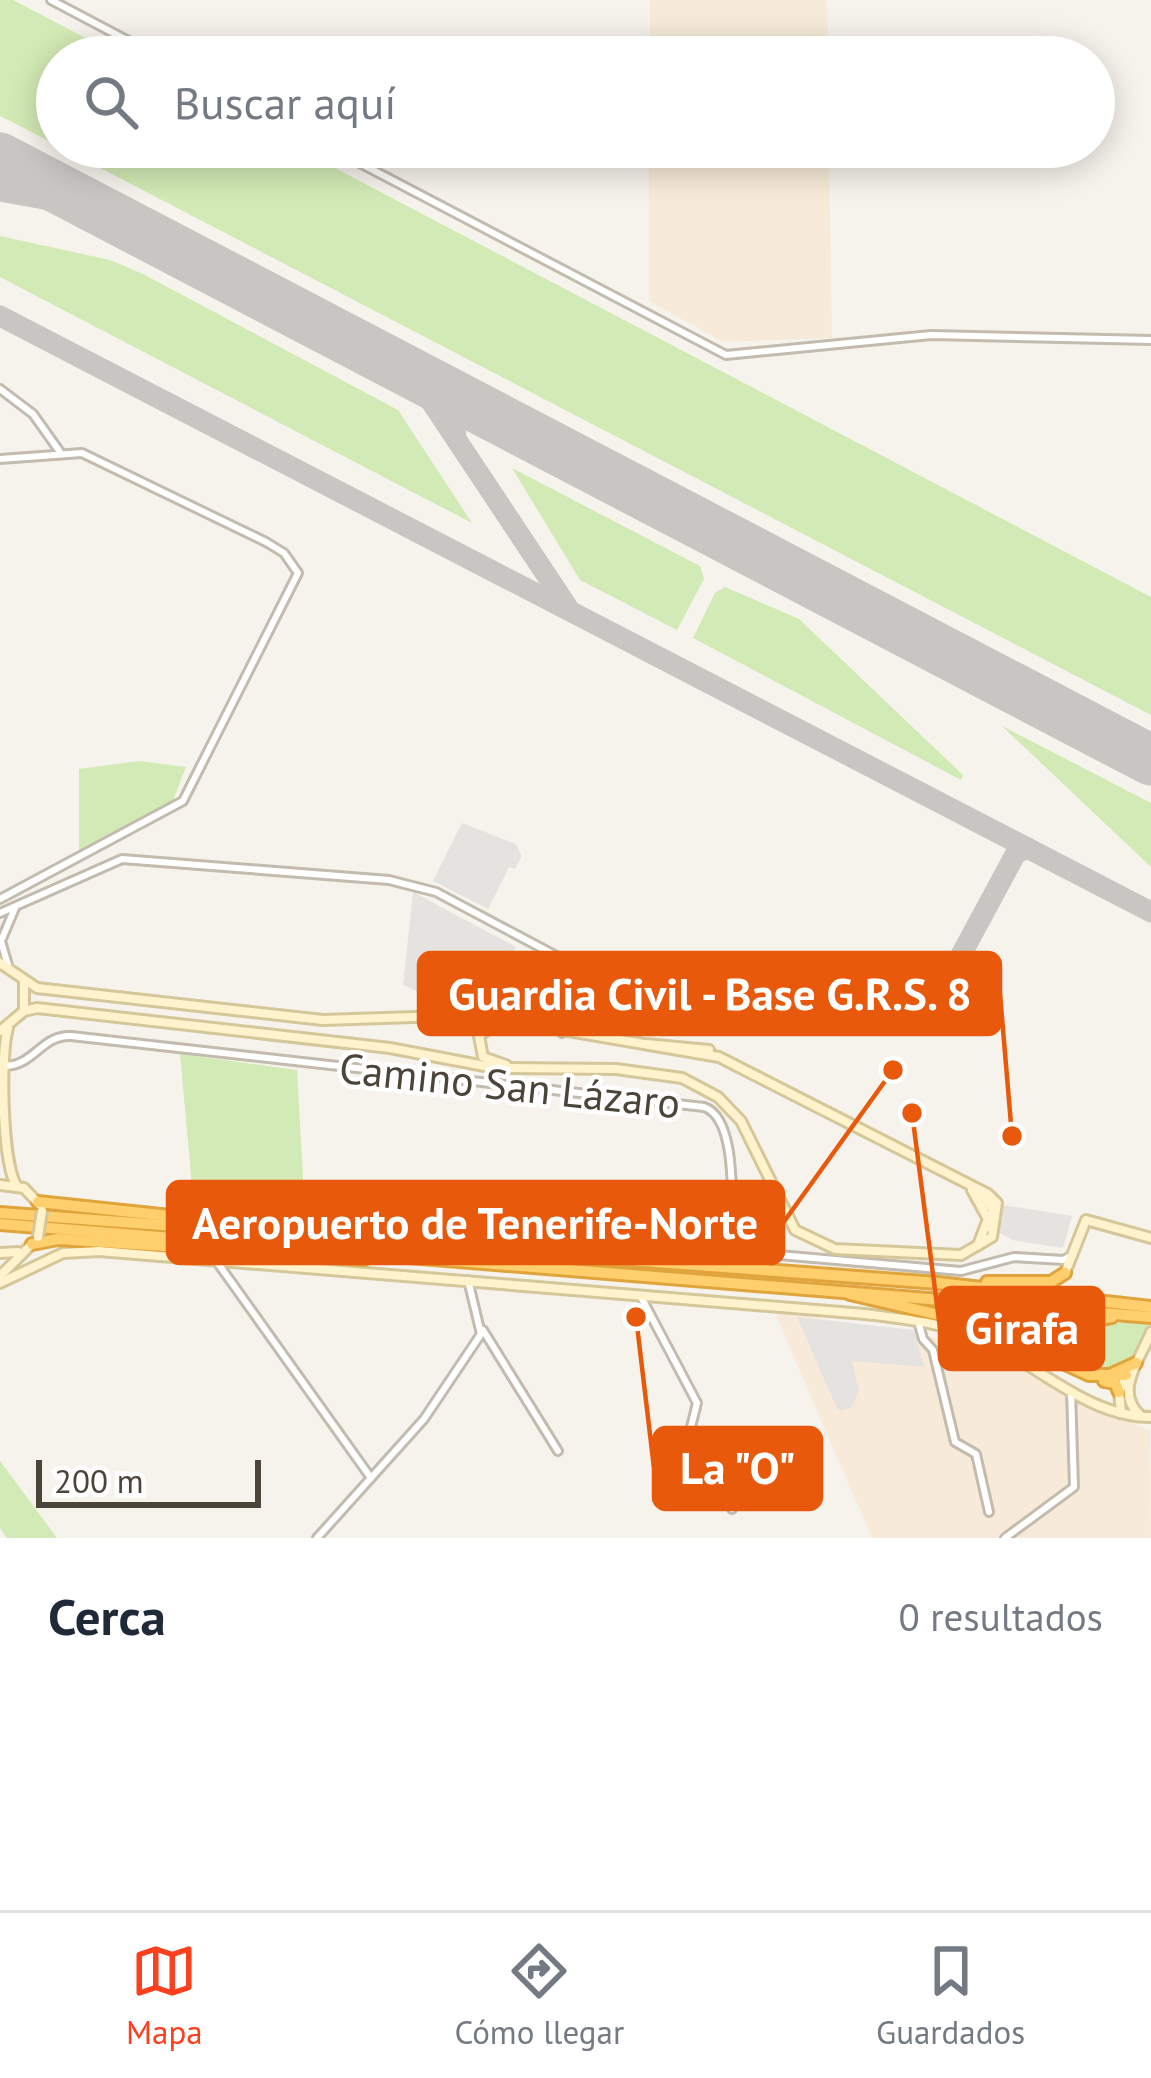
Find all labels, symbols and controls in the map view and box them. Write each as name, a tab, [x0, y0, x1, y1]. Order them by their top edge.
search box	[36, 36, 1115, 168]
icon: search	[78, 69, 144, 135]
text: Buscar aquí	[174, 73, 396, 131]
callout: Guardia Civil - Base G.R.S. 8	[419, 953, 1000, 1034]
text: Guardia Civil - Base G.R.S. 8	[448, 964, 972, 1022]
street label: Camino San Lázaro	[337, 1040, 683, 1130]
callout: Aeropuerto de Tenerife-Norte	[168, 1182, 783, 1263]
text: Aeropuerto de Tenerife-Norte	[192, 1193, 758, 1251]
callout: Girafa	[940, 1288, 1103, 1369]
text: Girafa	[965, 1298, 1079, 1356]
callout: La "O"	[654, 1428, 821, 1509]
text: La "O"	[680, 1438, 796, 1496]
scale bar	[36, 1454, 261, 1507]
text: 200 m	[54, 1459, 144, 1502]
text: Cerca	[48, 1583, 166, 1649]
text: 0 resultados	[899, 1591, 1103, 1642]
tab: Mapa	[126, 1938, 203, 2053]
tab: Cómo llegar	[454, 1938, 624, 2053]
tab: Guardados	[876, 1938, 1025, 2053]

